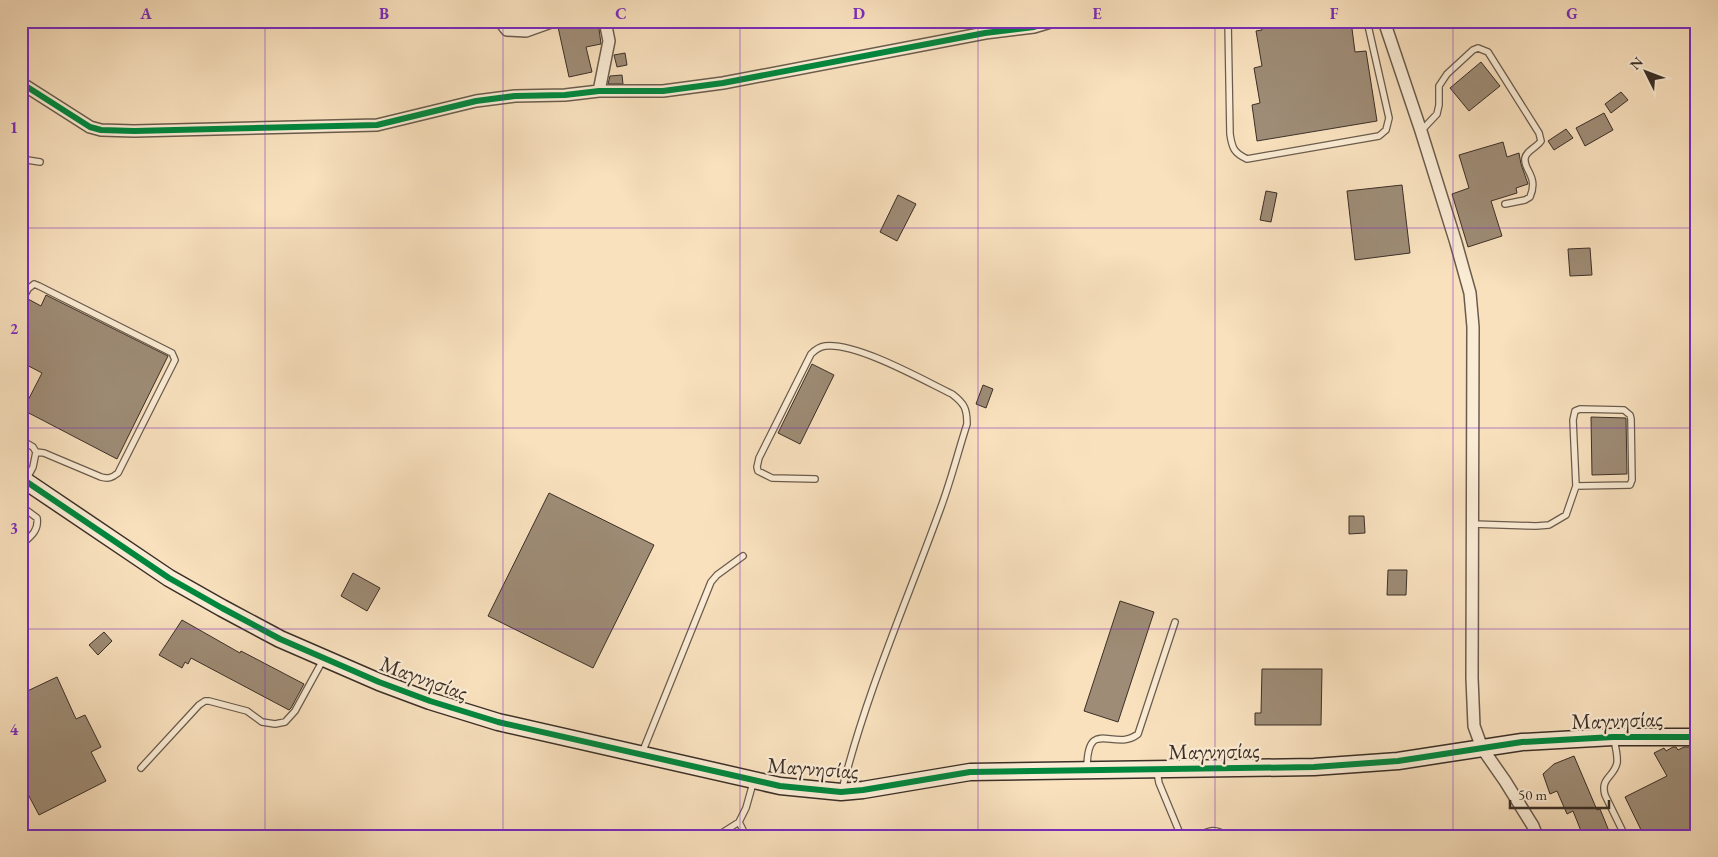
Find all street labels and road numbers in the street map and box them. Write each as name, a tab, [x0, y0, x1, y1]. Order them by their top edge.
street label: Μαγνησίας	[376, 649, 472, 707]
street label: Μαγνησίας	[1571, 704, 1663, 736]
street label: Μαγνησίας	[1168, 736, 1260, 766]
street label: Μαγνησίας	[766, 750, 860, 786]

